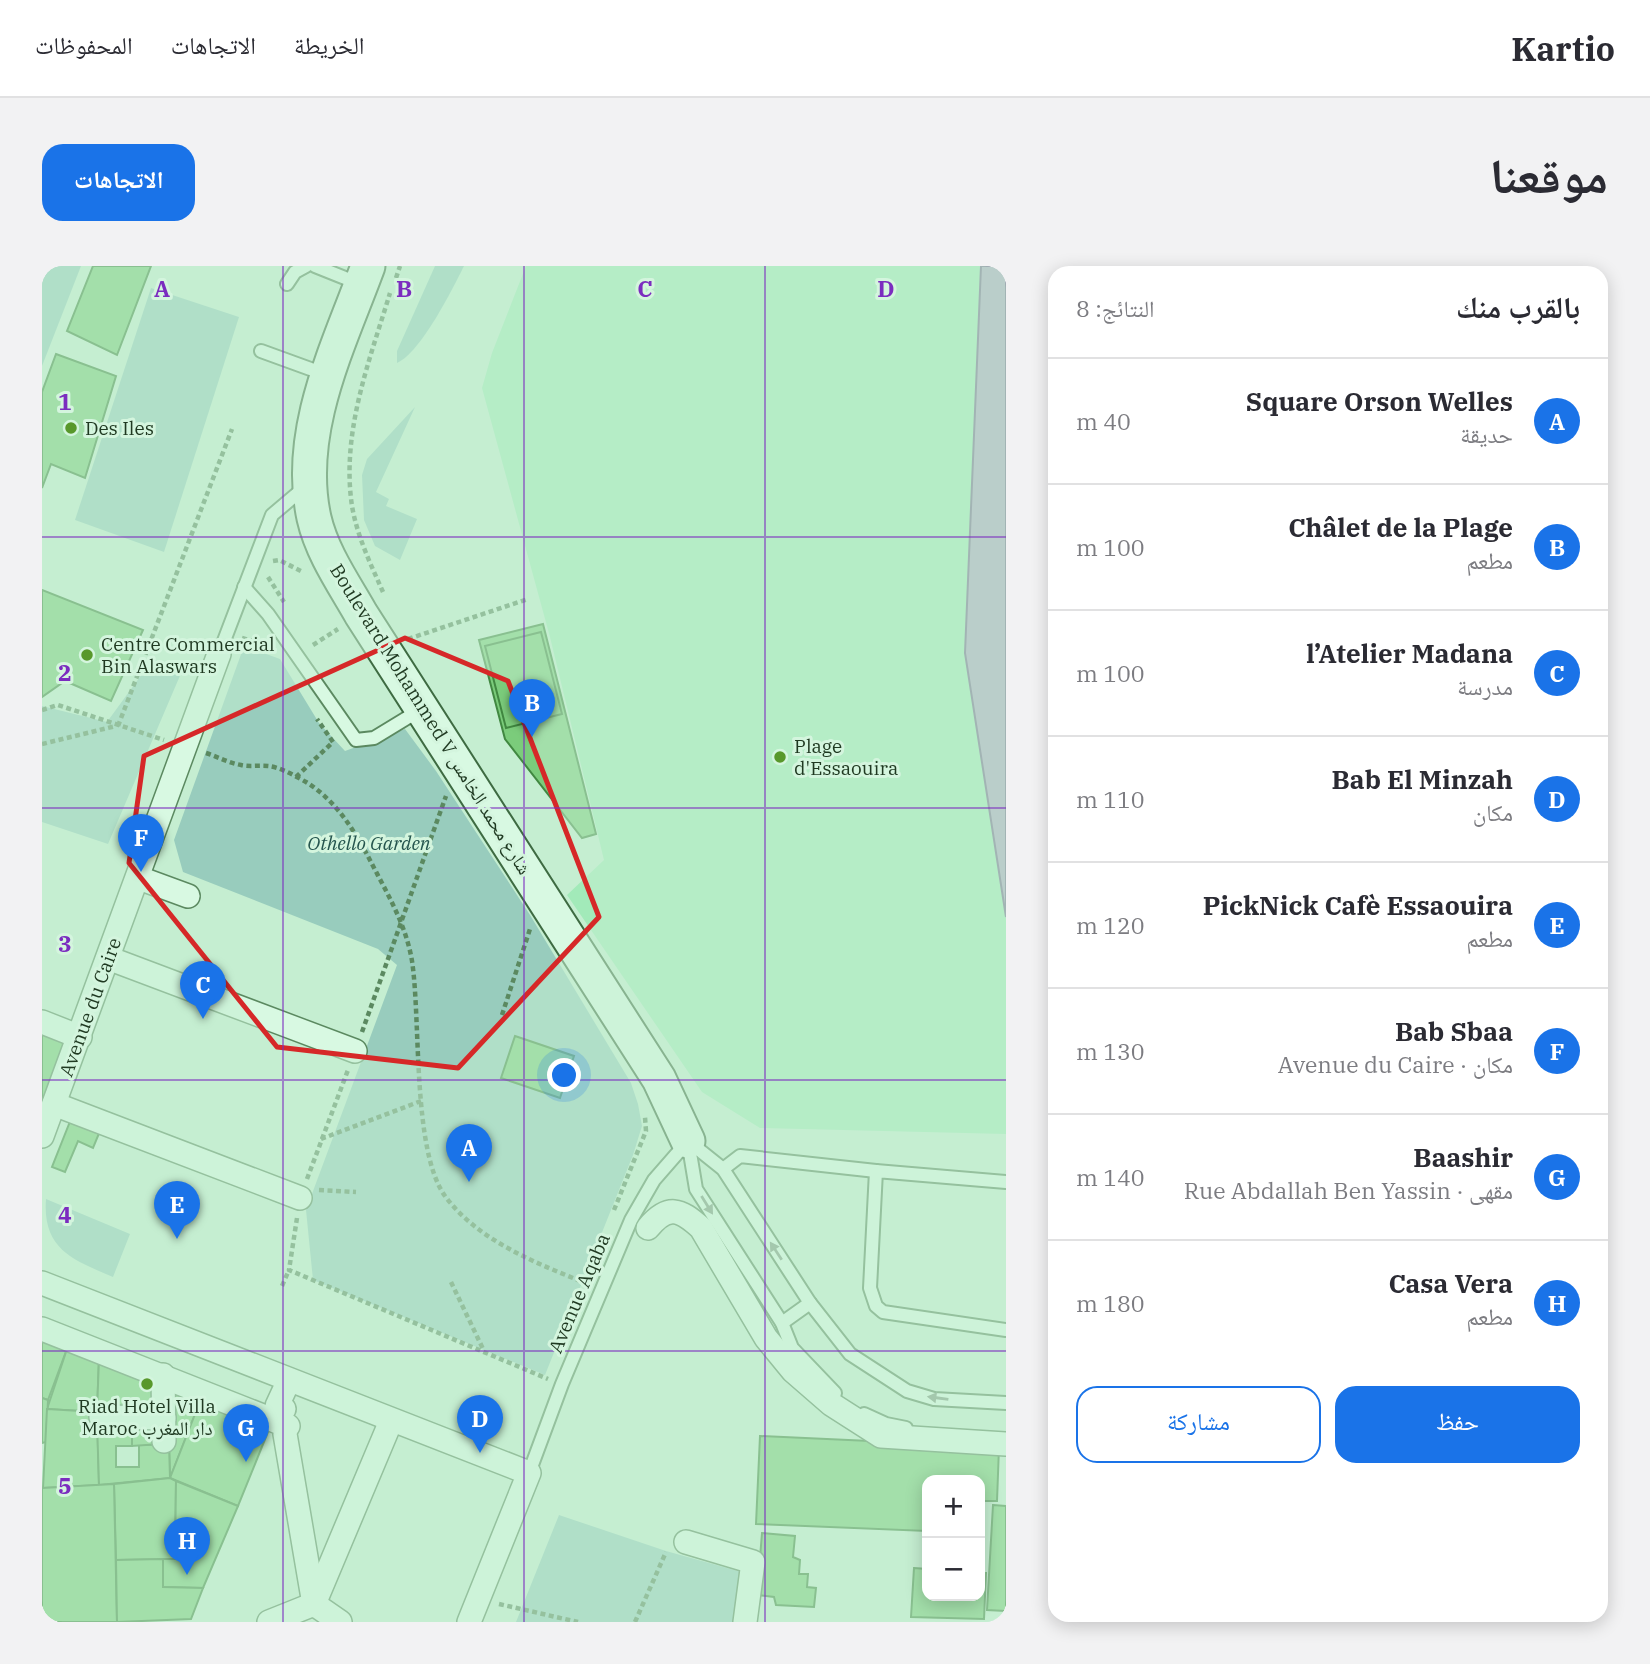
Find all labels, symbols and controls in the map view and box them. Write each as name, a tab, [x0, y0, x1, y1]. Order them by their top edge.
text: Kartio	[1511, 27, 1615, 70]
text: المحفوظات	[35, 29, 133, 61]
text: الاتجاهات	[171, 29, 256, 61]
text: الخريطة	[294, 29, 365, 61]
text: موقعنا	[1490, 143, 1608, 206]
button: الاتجاهات	[42, 144, 195, 221]
text: A	[154, 273, 170, 303]
text: B	[396, 273, 412, 303]
text: C	[637, 273, 653, 303]
text: D	[877, 273, 895, 303]
text: بالقرب منك	[1456, 287, 1580, 326]
text: النتائج: 8	[1076, 293, 1155, 323]
text: Square Orson Welles	[1246, 384, 1513, 418]
text: 1	[58, 386, 72, 416]
text: 40 m	[1076, 406, 1131, 436]
text: A	[1549, 406, 1565, 436]
place label: Des Iles	[85, 416, 154, 440]
text: حديقة	[1460, 419, 1513, 449]
marker: Des Iles	[63, 420, 79, 436]
text: Châlet de la Plage	[1288, 510, 1513, 544]
text: 100 m	[1076, 532, 1145, 562]
text: B	[1549, 532, 1565, 562]
text: مطعم	[1466, 545, 1513, 575]
street label: Boulevard Mohammed V شارع محمد الخامس	[325, 559, 537, 879]
place label: Centre Commercial Bin Alaswars	[101, 632, 275, 678]
text: l’Atelier Madana	[1306, 636, 1513, 670]
marker: Centre Commercial Bin Alaswars	[79, 647, 95, 663]
text: 2	[58, 657, 72, 687]
text: 100 m	[1076, 658, 1145, 688]
text: C	[1549, 658, 1565, 688]
text: مدرسة	[1457, 671, 1513, 701]
pin: B	[509, 679, 555, 737]
place label: Plage d'Essaouira	[794, 734, 898, 780]
marker: Plage d'Essaouira	[772, 749, 788, 765]
text: Bab El Minzah	[1332, 762, 1513, 796]
text: 110 m	[1076, 784, 1145, 814]
text: D	[1548, 784, 1566, 814]
text: مكان	[1473, 797, 1513, 827]
pin: F	[118, 814, 164, 872]
park label: Othello Garden	[307, 831, 431, 855]
text: PickNick Cafè Essaouira	[1203, 888, 1513, 922]
text: 120 m	[1076, 910, 1145, 940]
text: E	[1549, 910, 1565, 940]
text: مطعم	[1466, 923, 1513, 953]
text: 3	[58, 928, 72, 958]
street label: Avenue du Caire	[54, 934, 126, 1080]
pin: C	[180, 961, 226, 1019]
text: Bab Sbaa	[1395, 1014, 1513, 1048]
text: 130 m	[1076, 1036, 1145, 1066]
text: F	[1550, 1036, 1564, 1066]
text: مكان · Avenue du Caire	[1278, 1049, 1513, 1079]
your location	[547, 1058, 581, 1092]
pin: A	[446, 1124, 492, 1182]
text: Baashir	[1413, 1140, 1513, 1174]
text: 140 m	[1076, 1162, 1145, 1192]
text: G	[1548, 1162, 1566, 1192]
text: مقهى · Rue Abdallah Ben Yassin	[1184, 1175, 1513, 1205]
pin: E	[154, 1181, 200, 1239]
one-way arrow	[700, 1196, 713, 1215]
text: 4	[58, 1199, 72, 1229]
street label: Avenue Aqaba	[543, 1230, 615, 1356]
one-way arrow	[770, 1241, 783, 1260]
text: Casa Vera	[1388, 1266, 1513, 1300]
text: 180 m	[1076, 1288, 1145, 1318]
text: H	[1548, 1288, 1566, 1318]
text: مطعم	[1466, 1301, 1513, 1331]
marker: Riad Hotel Villa Maroc دار المغرب	[139, 1376, 155, 1392]
button: مشاركة	[1076, 1386, 1321, 1463]
button: حفظ	[1335, 1386, 1580, 1463]
one-way arrow	[927, 1392, 949, 1403]
place label: Riad Hotel Villa Maroc دار المغرب	[78, 1394, 216, 1440]
pin: D	[457, 1395, 503, 1453]
pin: G	[223, 1404, 269, 1462]
text: 5	[58, 1470, 72, 1500]
map controls	[922, 1475, 985, 1601]
button: +	[922, 1475, 985, 1538]
pin: H	[164, 1517, 210, 1575]
button: −	[922, 1538, 985, 1601]

